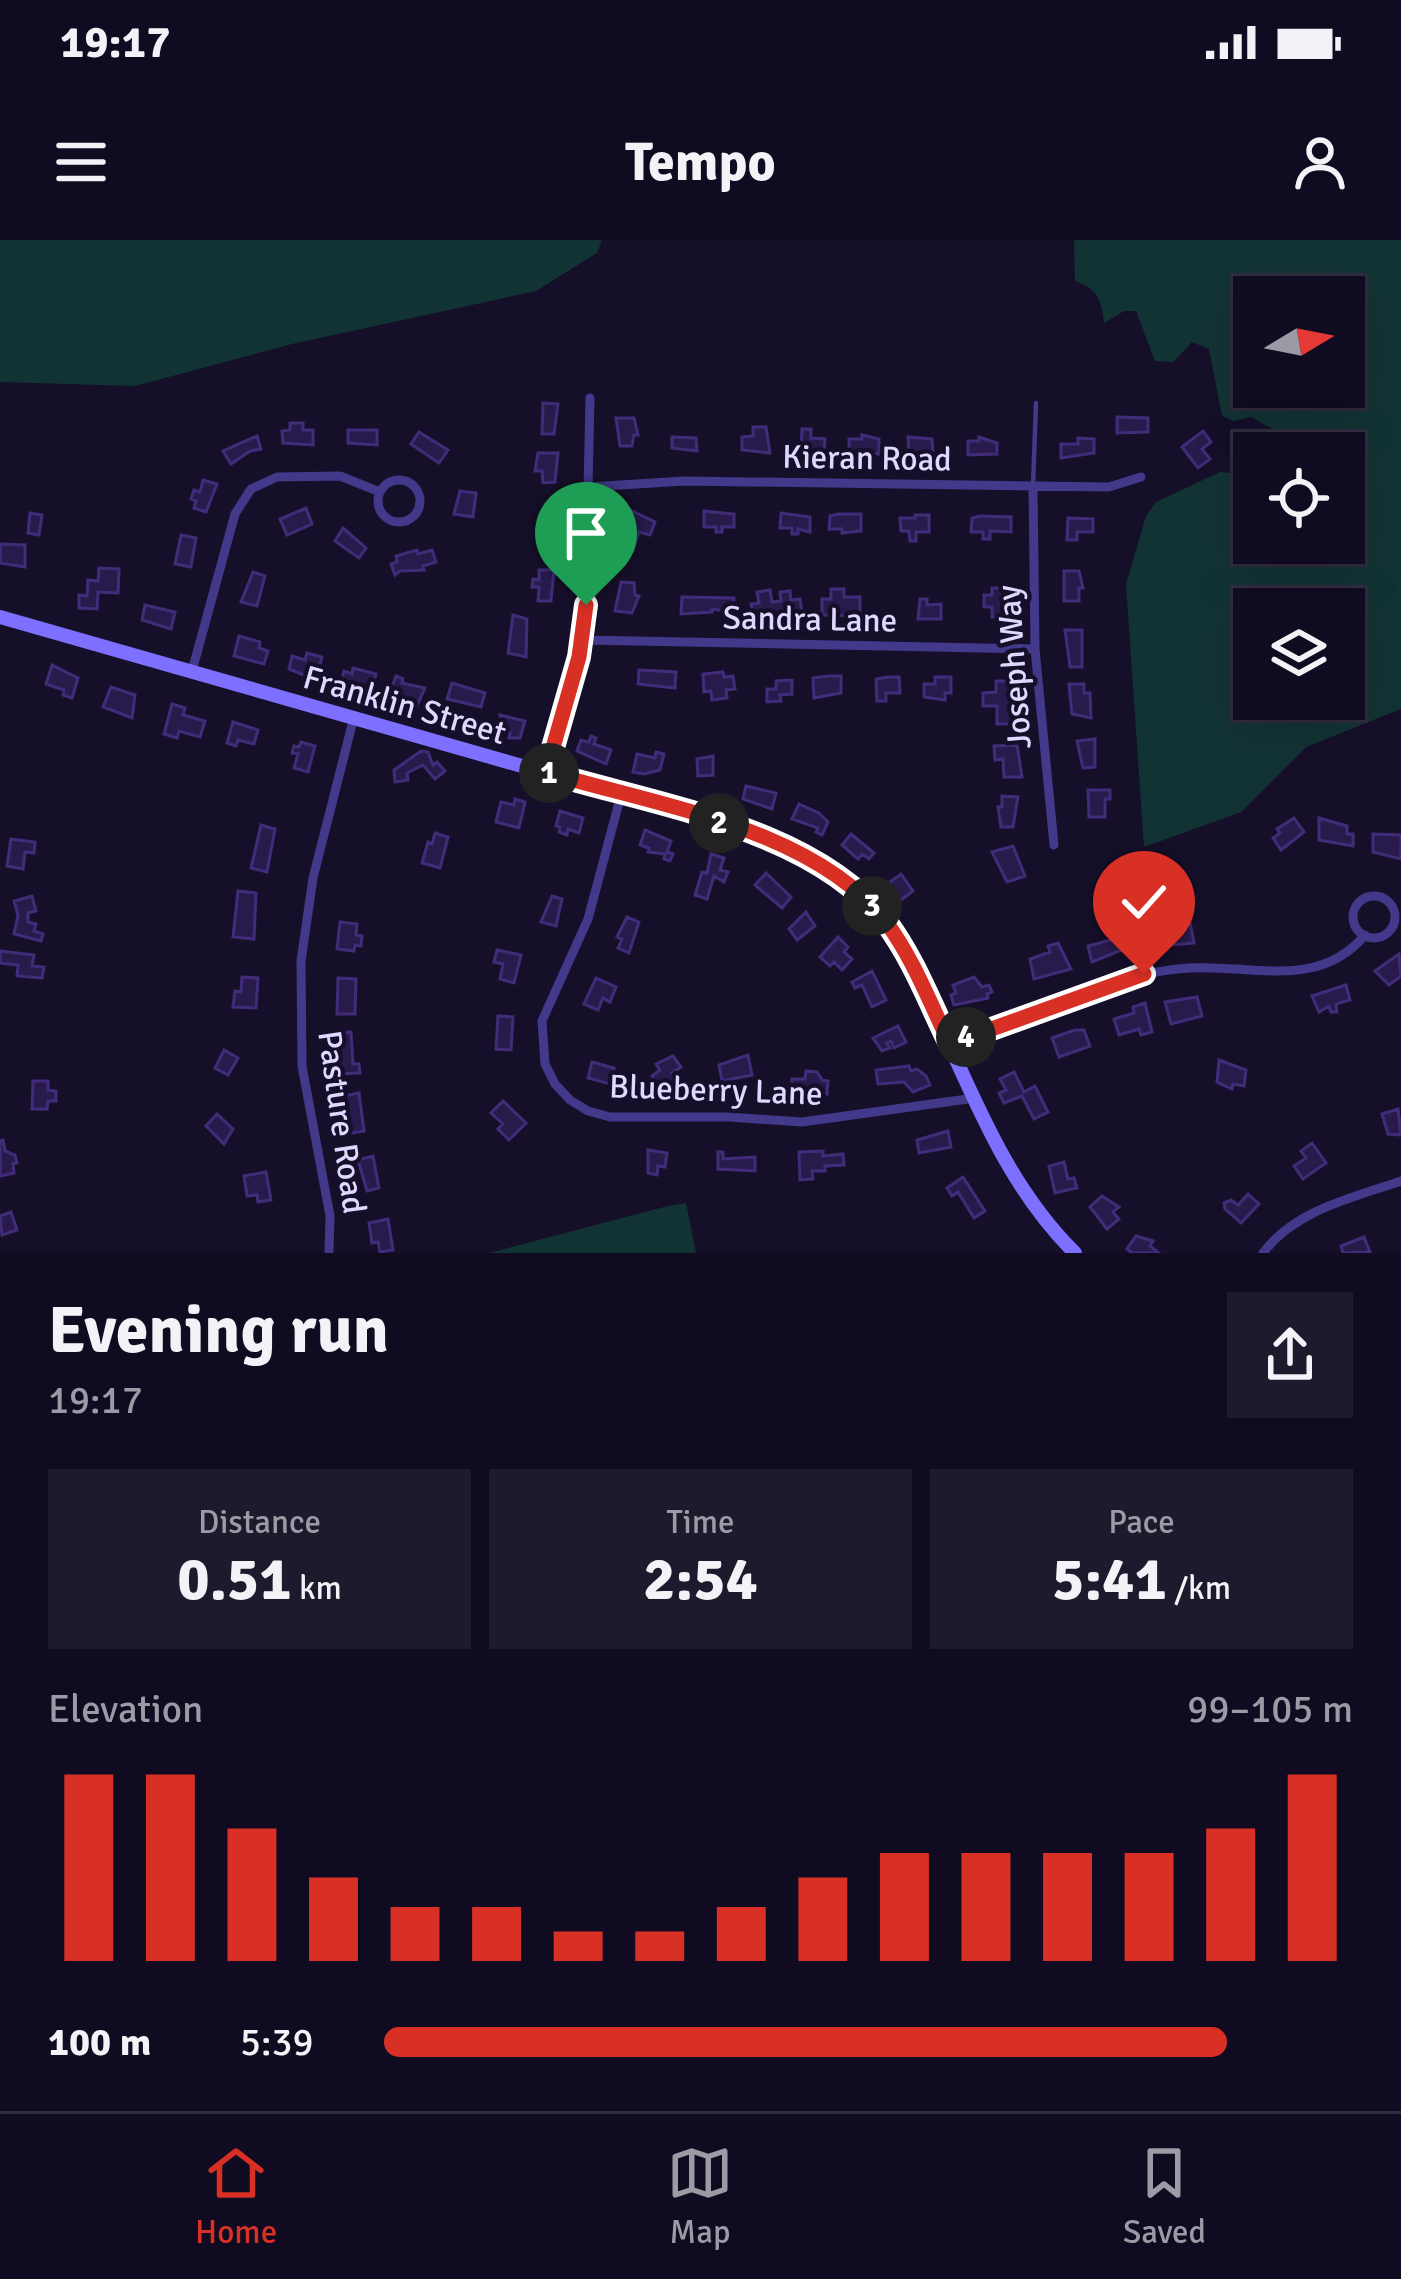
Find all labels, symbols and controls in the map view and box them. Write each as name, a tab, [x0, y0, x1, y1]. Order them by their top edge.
text: 19:17	[60, 15, 170, 70]
icon: menu	[48, 129, 114, 195]
text: Tempo	[625, 129, 776, 196]
icon: person	[1287, 129, 1353, 195]
north arrow	[1233, 276, 1365, 408]
map controls	[1233, 276, 1365, 720]
button: locate	[1233, 432, 1365, 564]
street label: Kieran Road	[782, 437, 952, 480]
pin	[535, 482, 637, 605]
icon: arrive	[553, 500, 619, 566]
street label: Joseph Way	[988, 583, 1041, 750]
button: layers	[1233, 588, 1365, 720]
street label: Sandra Lane	[722, 597, 898, 642]
street label: Franklin Street	[299, 657, 511, 754]
pin: 1	[519, 743, 579, 803]
text: 1	[540, 752, 558, 793]
pin: 2	[689, 793, 749, 853]
text: 2	[710, 802, 728, 843]
pin	[1093, 851, 1195, 974]
icon: check	[1111, 869, 1177, 935]
pin: 3	[842, 876, 902, 936]
text: 3	[863, 885, 881, 926]
pin: 4	[936, 1007, 996, 1067]
text: 4	[957, 1016, 975, 1057]
street label: Pasture Road	[308, 1028, 375, 1217]
street label: Blueberry Lane	[608, 1066, 823, 1115]
text: Evening run	[48, 1290, 389, 1371]
button: share	[1227, 1292, 1353, 1418]
text: 19:17	[48, 1376, 143, 1424]
text: Distance	[198, 1502, 321, 1543]
text: Time	[667, 1502, 735, 1543]
text: Pace	[1108, 1502, 1175, 1543]
text: 0.51	[177, 1543, 292, 1617]
text: 2:54	[643, 1543, 758, 1617]
text: 5:41	[1052, 1543, 1167, 1617]
text: km	[292, 1568, 342, 1609]
text: /km	[1167, 1568, 1231, 1609]
text: Elevation	[48, 1685, 203, 1733]
text: 99–105 m	[1187, 1685, 1353, 1733]
text: 100 m	[48, 2018, 151, 2066]
text: 5:39	[240, 2018, 314, 2066]
tab: Home	[195, 2140, 277, 2253]
tab: Map	[667, 2140, 733, 2253]
tab: Saved	[1123, 2140, 1206, 2253]

